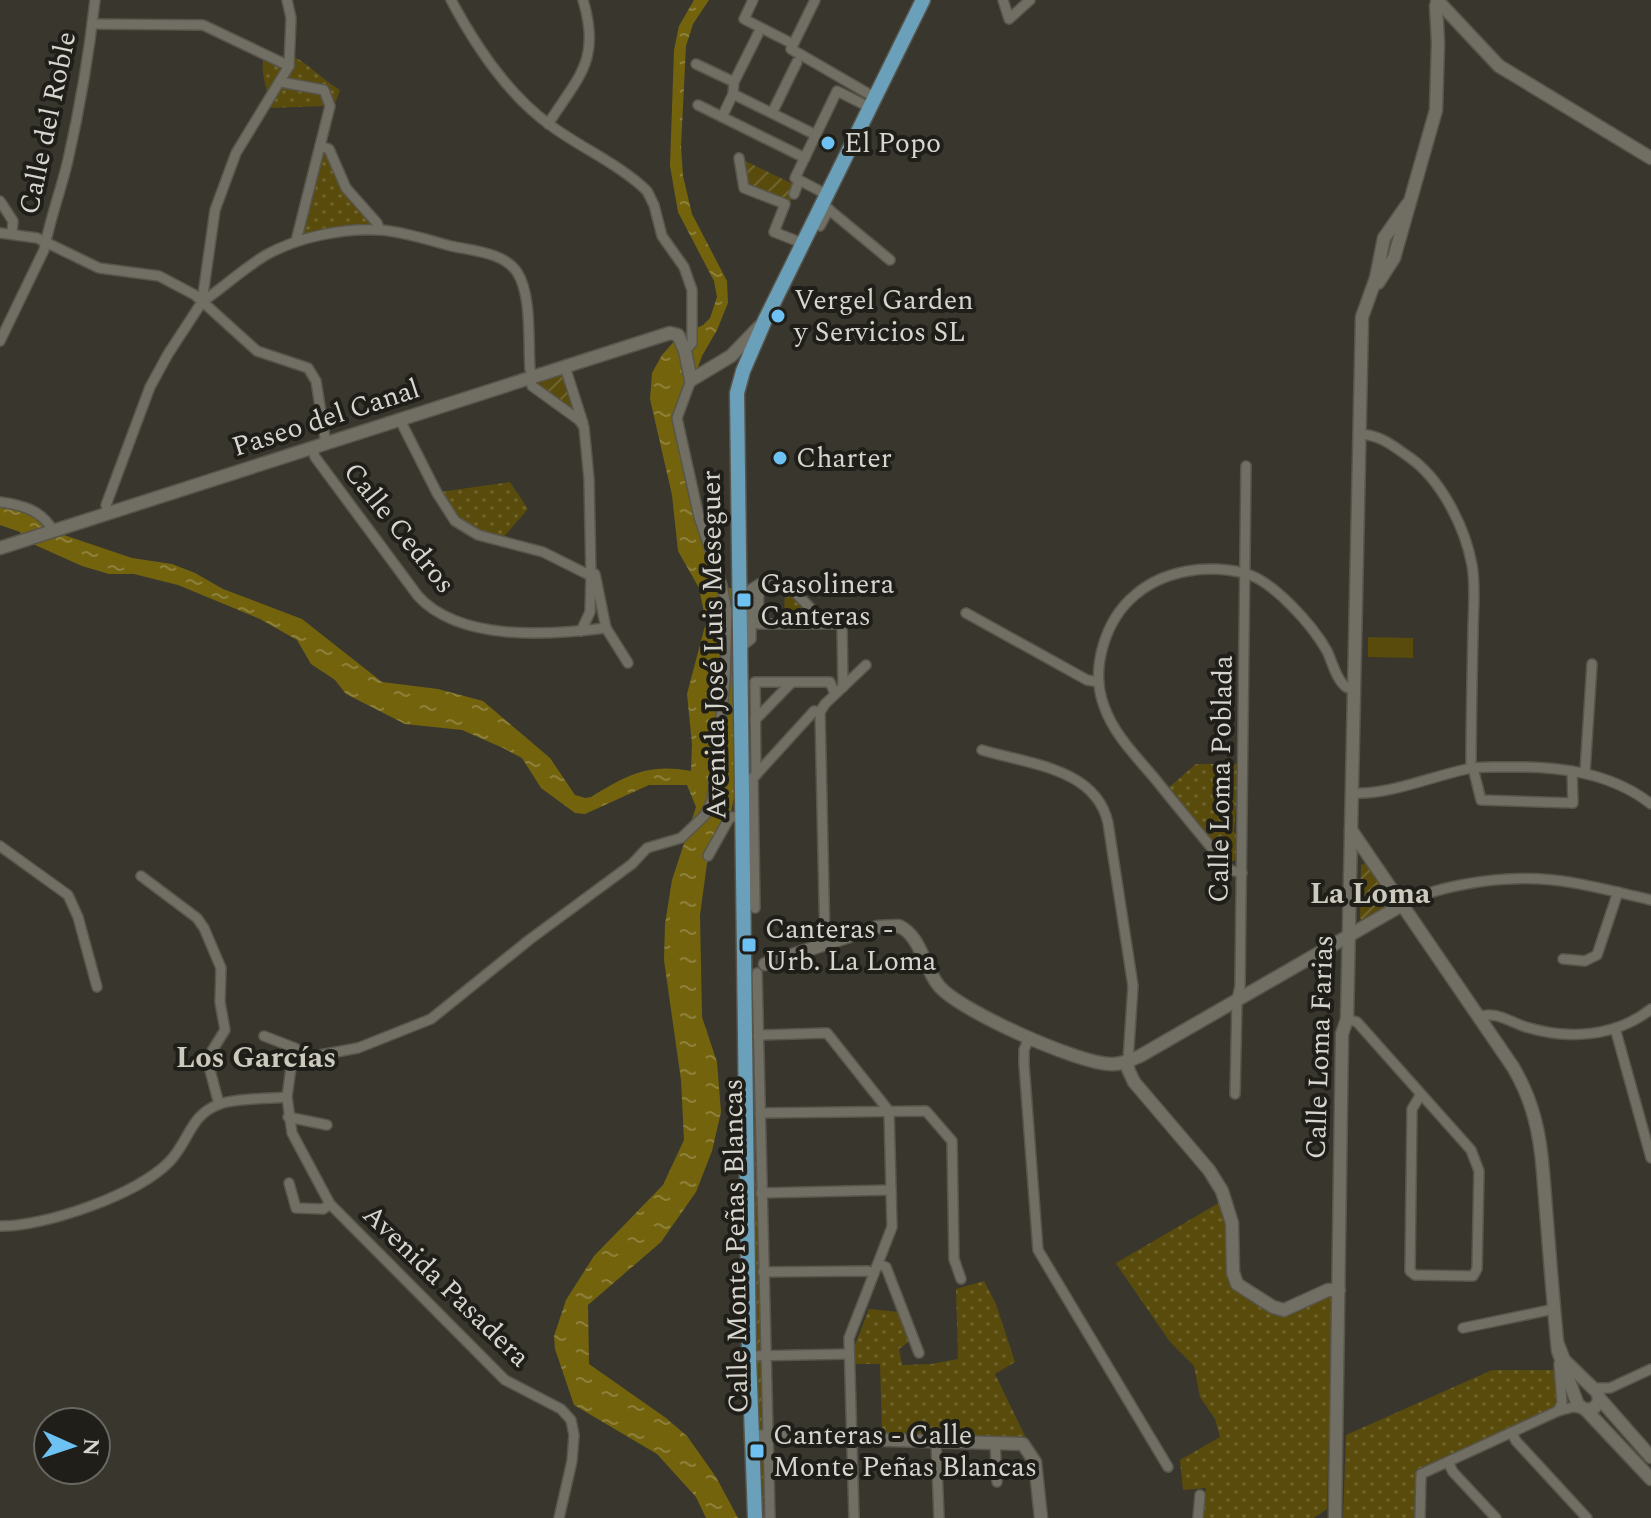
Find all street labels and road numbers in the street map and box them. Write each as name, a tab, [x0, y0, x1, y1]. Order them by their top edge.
street label: Calle del Roble	[8, 27, 88, 219]
street label: Paseo del Canal	[227, 367, 425, 469]
street label: Calle Cedros	[332, 453, 466, 603]
street label: Avenida José Luis Meseguer	[689, 470, 739, 820]
street label: Calle Loma Poblada	[1197, 655, 1245, 903]
street label: Calle Loma Farias	[1295, 934, 1345, 1160]
street label: Calle Monte Peñas Blancas	[712, 1078, 760, 1414]
street label: Avenida Pasadera	[352, 1194, 540, 1378]

